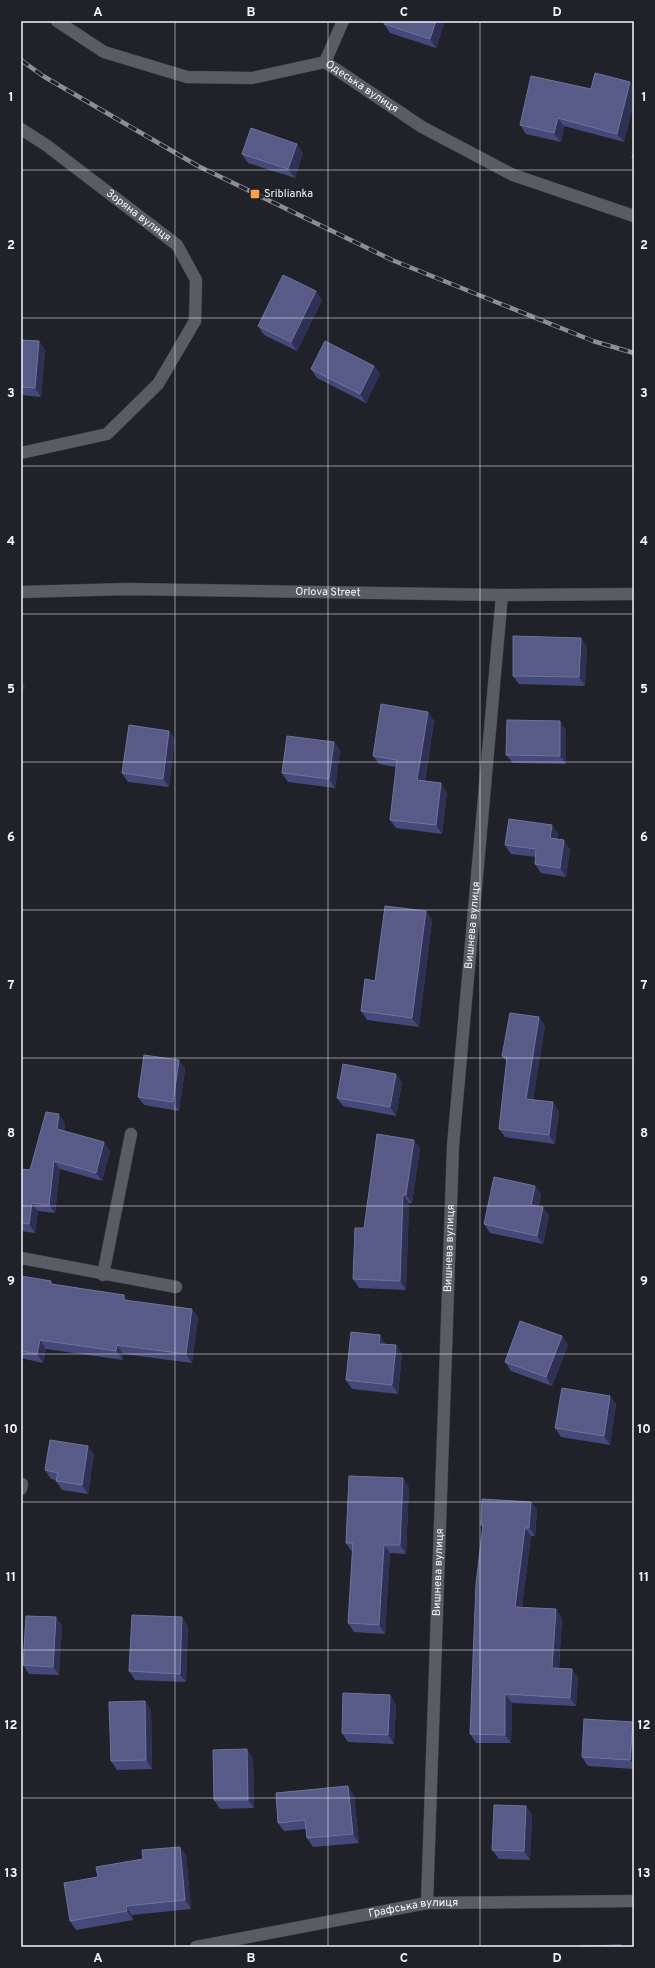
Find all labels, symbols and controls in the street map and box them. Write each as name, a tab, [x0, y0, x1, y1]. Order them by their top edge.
text: A	[93, 5, 103, 21]
text: B	[247, 5, 256, 21]
text: C	[400, 5, 408, 21]
text: D	[552, 5, 562, 21]
street label: Одеська вулиця	[322, 57, 401, 116]
text: 1	[8, 90, 14, 106]
text: 1	[641, 90, 647, 106]
street label: Зоряна вулиця	[103, 186, 174, 245]
place label: Sriblianka	[264, 187, 313, 201]
marker: Sriblianka	[249, 188, 261, 200]
text: 2	[7, 238, 15, 254]
text: 2	[640, 238, 648, 254]
text: 3	[7, 386, 15, 402]
text: 3	[640, 386, 648, 402]
text: 4	[7, 534, 15, 550]
text: 4	[640, 534, 648, 550]
street label: Orlova Street	[295, 585, 361, 600]
text: 5	[7, 682, 15, 698]
text: 5	[640, 682, 648, 698]
text: 6	[7, 830, 15, 846]
text: 6	[640, 830, 648, 846]
street label: Вишнева вулиця	[462, 881, 483, 970]
text: 7	[8, 978, 15, 994]
text: 7	[641, 978, 648, 994]
text: 8	[7, 1126, 15, 1142]
text: 8	[640, 1126, 648, 1142]
street label: Вишнева вулиця	[441, 1204, 458, 1292]
text: 9	[7, 1274, 15, 1290]
text: 9	[640, 1274, 648, 1290]
text: 10	[4, 1422, 18, 1438]
text: 10	[637, 1422, 651, 1438]
street label: Вишнева вулиця	[430, 1528, 447, 1616]
text: 11	[6, 1570, 16, 1586]
text: 11	[639, 1570, 649, 1586]
text: 12	[4, 1718, 18, 1734]
text: 12	[637, 1718, 651, 1734]
text: 13	[5, 1866, 18, 1882]
text: 13	[638, 1866, 651, 1882]
street label: Графська вулиця	[367, 1896, 458, 1921]
text: A	[93, 1951, 103, 1967]
text: B	[247, 1951, 256, 1967]
text: C	[400, 1951, 408, 1967]
text: D	[552, 1951, 562, 1967]

